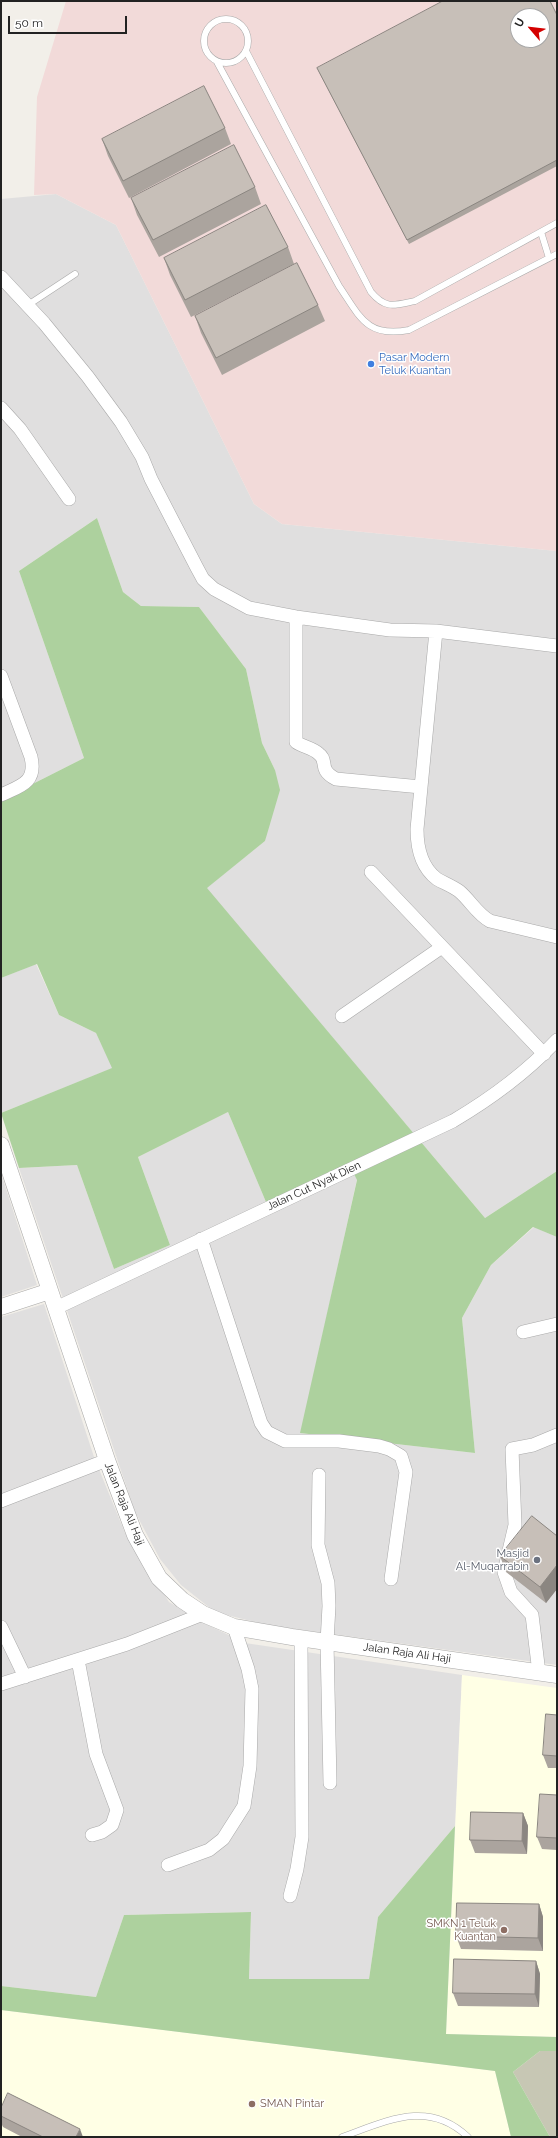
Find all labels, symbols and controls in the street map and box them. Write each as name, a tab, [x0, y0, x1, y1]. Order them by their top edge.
scale bar	[10, 8, 129, 34]
north arrow	[510, 8, 550, 48]
text: 50 m	[15, 16, 43, 30]
text: U	[512, 16, 528, 29]
place label: Pasar Modern Teluk Kuantan	[379, 351, 451, 377]
marker: Pasar Modern Teluk Kuantan	[366, 359, 376, 369]
street label: Jalan Cut Nyak Dien	[265, 1158, 363, 1214]
street label: Jalan Raja Ali Haji	[101, 1461, 147, 1547]
place label: Masjid Al-Muqarrabin	[456, 1547, 529, 1573]
marker: Masjid Al-Muqarrabin	[532, 1555, 542, 1565]
street label: Jalan Raja Ali Haji	[362, 1640, 452, 1666]
place label: SMKN 1 Teluk Kuantan	[427, 1917, 496, 1943]
marker: SMKN 1 Teluk Kuantan	[499, 1925, 509, 1935]
place label: SMAN Pintar	[260, 2097, 324, 2111]
marker: SMAN Pintar	[247, 2099, 257, 2109]

